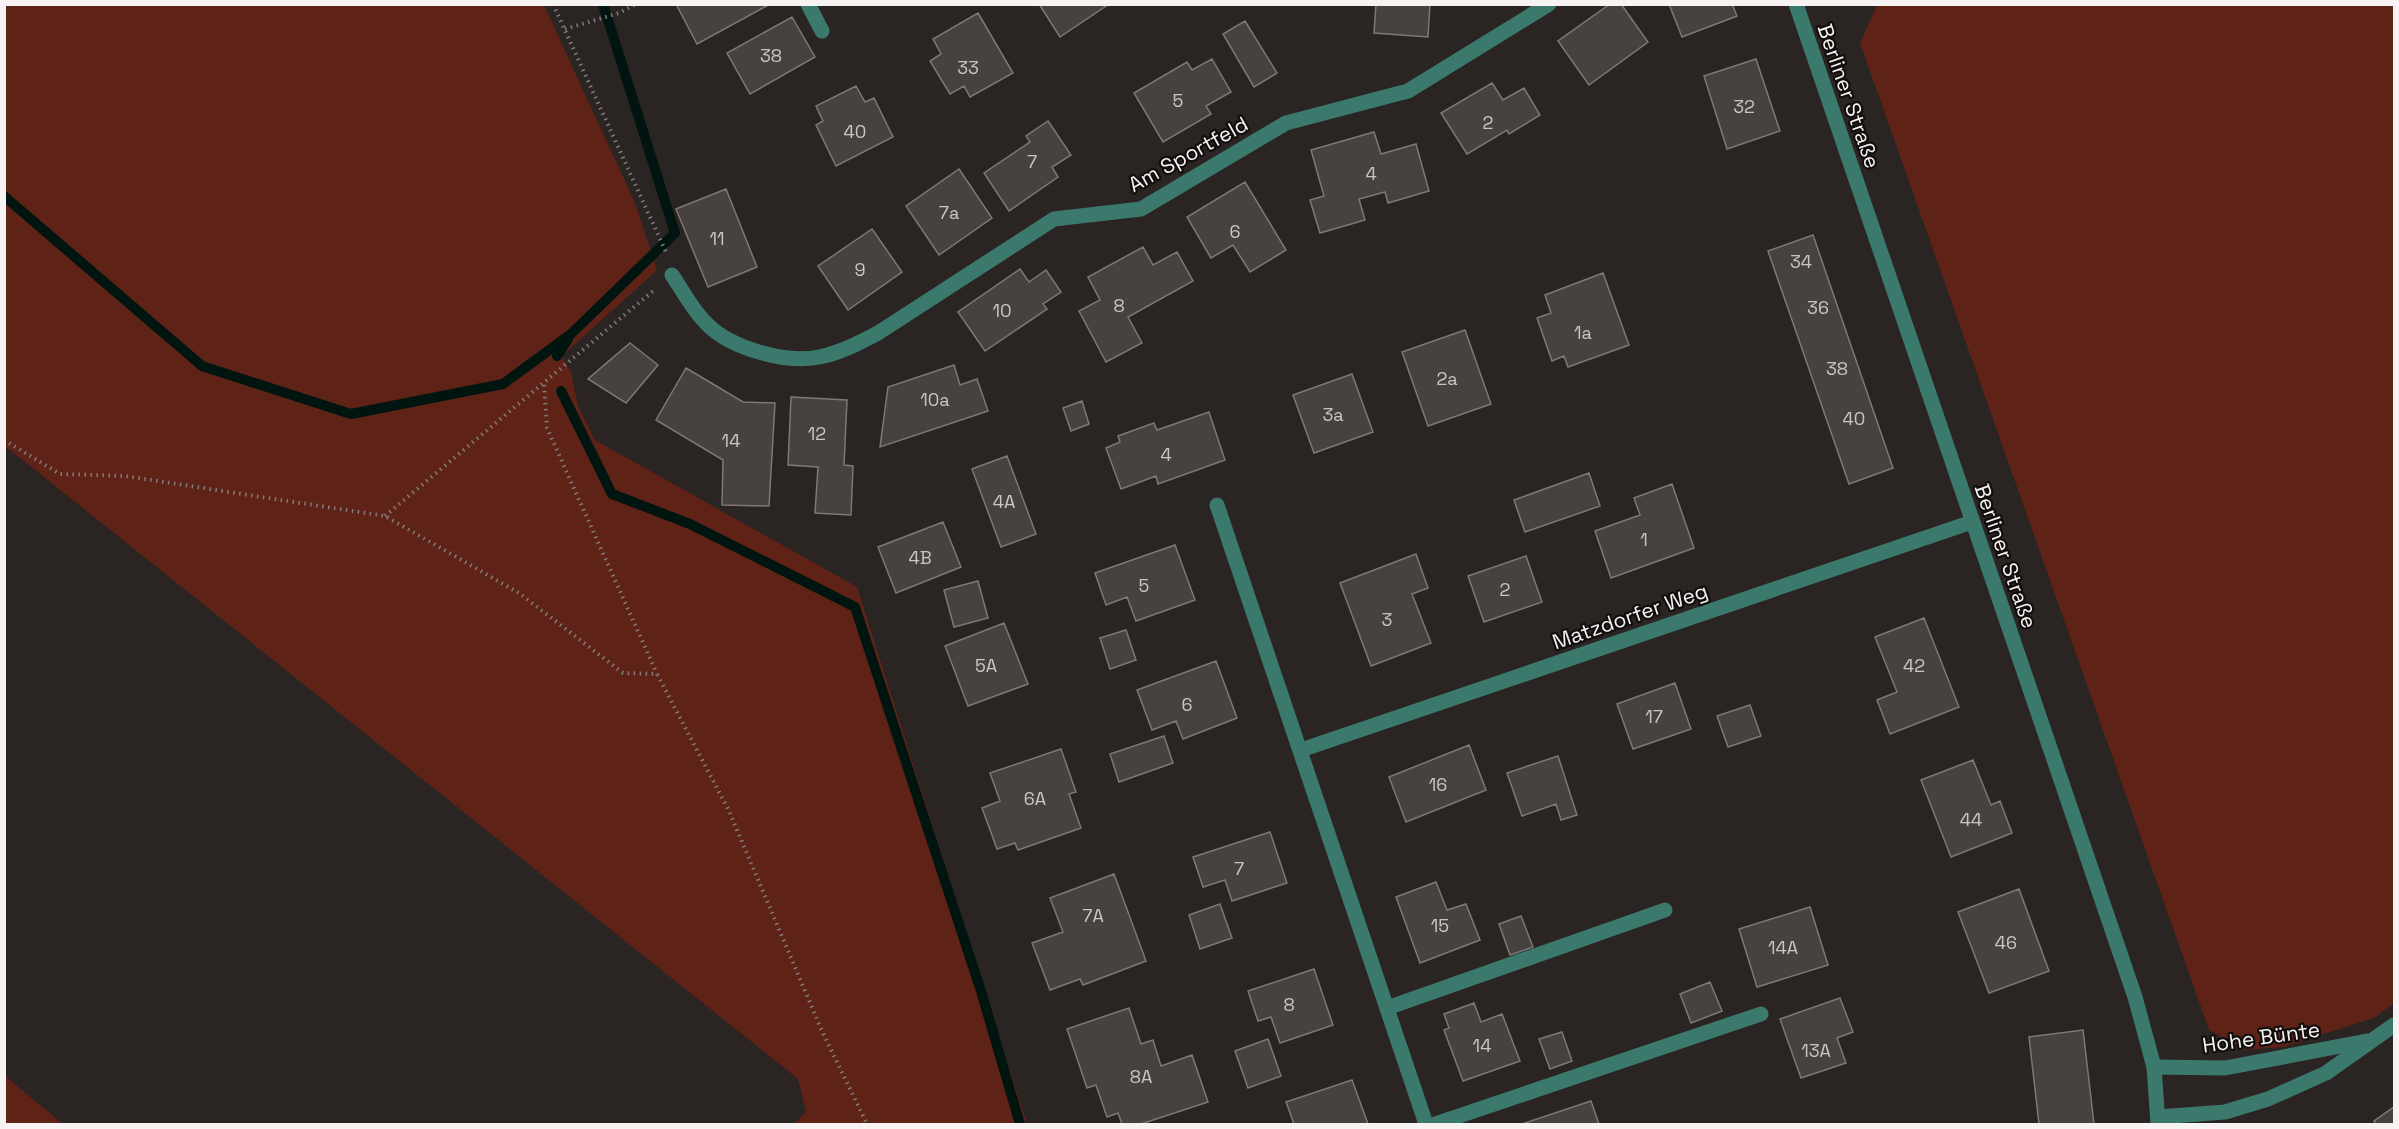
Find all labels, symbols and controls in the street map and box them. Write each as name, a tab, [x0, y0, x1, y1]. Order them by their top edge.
street label: Berliner Straße	[1812, 20, 1886, 172]
house number: 38	[760, 44, 782, 67]
house number: 33	[957, 56, 979, 79]
house number: 5	[1173, 89, 1183, 112]
house number: 32	[1733, 95, 1755, 118]
street label: Am Sportfeld	[1123, 110, 1253, 198]
house number: 2	[1483, 111, 1493, 134]
house number: 40	[844, 120, 866, 143]
house number: 7	[1027, 150, 1037, 173]
house number: 4	[1365, 162, 1377, 185]
house number: 7a	[939, 201, 959, 224]
house number: 6	[1229, 220, 1241, 243]
house number: 11	[709, 227, 725, 250]
house number: 34	[1790, 250, 1812, 273]
house number: 9	[854, 258, 866, 281]
house number: 8	[1113, 294, 1125, 317]
house number: 36	[1807, 296, 1829, 319]
house number: 10	[992, 299, 1012, 322]
house number: 1a	[1574, 321, 1592, 344]
house number: 38	[1826, 357, 1848, 380]
house number: 2a	[1436, 367, 1458, 390]
house number: 10a	[920, 388, 950, 411]
house number: 3a	[1322, 403, 1344, 426]
house number: 40	[1843, 407, 1865, 430]
house number: 12	[808, 422, 826, 445]
house number: 14	[722, 429, 740, 452]
house number: 4	[1160, 443, 1172, 466]
street label: Berliner Straße	[1969, 480, 2043, 632]
house number: 4A	[993, 490, 1015, 513]
house number: 1	[1640, 528, 1648, 551]
house number: 4B	[908, 546, 932, 569]
house number: 5	[1139, 574, 1149, 597]
street label: Matzdorfer Weg	[1549, 577, 1711, 655]
house number: 2	[1500, 578, 1510, 601]
house number: 3	[1382, 608, 1392, 631]
house number: 5A	[975, 654, 997, 677]
house number: 42	[1903, 654, 1925, 677]
house number: 6	[1181, 693, 1193, 716]
house number: 17	[1645, 705, 1663, 728]
house number: 16	[1429, 773, 1447, 796]
house number: 6A	[1024, 787, 1046, 810]
house number: 44	[1960, 808, 1982, 831]
house number: 7	[1234, 857, 1244, 880]
house number: 7A	[1082, 904, 1104, 927]
house number: 15	[1431, 914, 1449, 937]
house number: 46	[1995, 931, 2017, 954]
house number: 14A	[1768, 936, 1798, 959]
house number: 8	[1283, 993, 1295, 1016]
street label: Hohe Bünte	[2200, 1015, 2322, 1059]
house number: 14	[1473, 1034, 1491, 1057]
house number: 13A	[1801, 1039, 1831, 1062]
house number: 8A	[1130, 1065, 1152, 1088]

